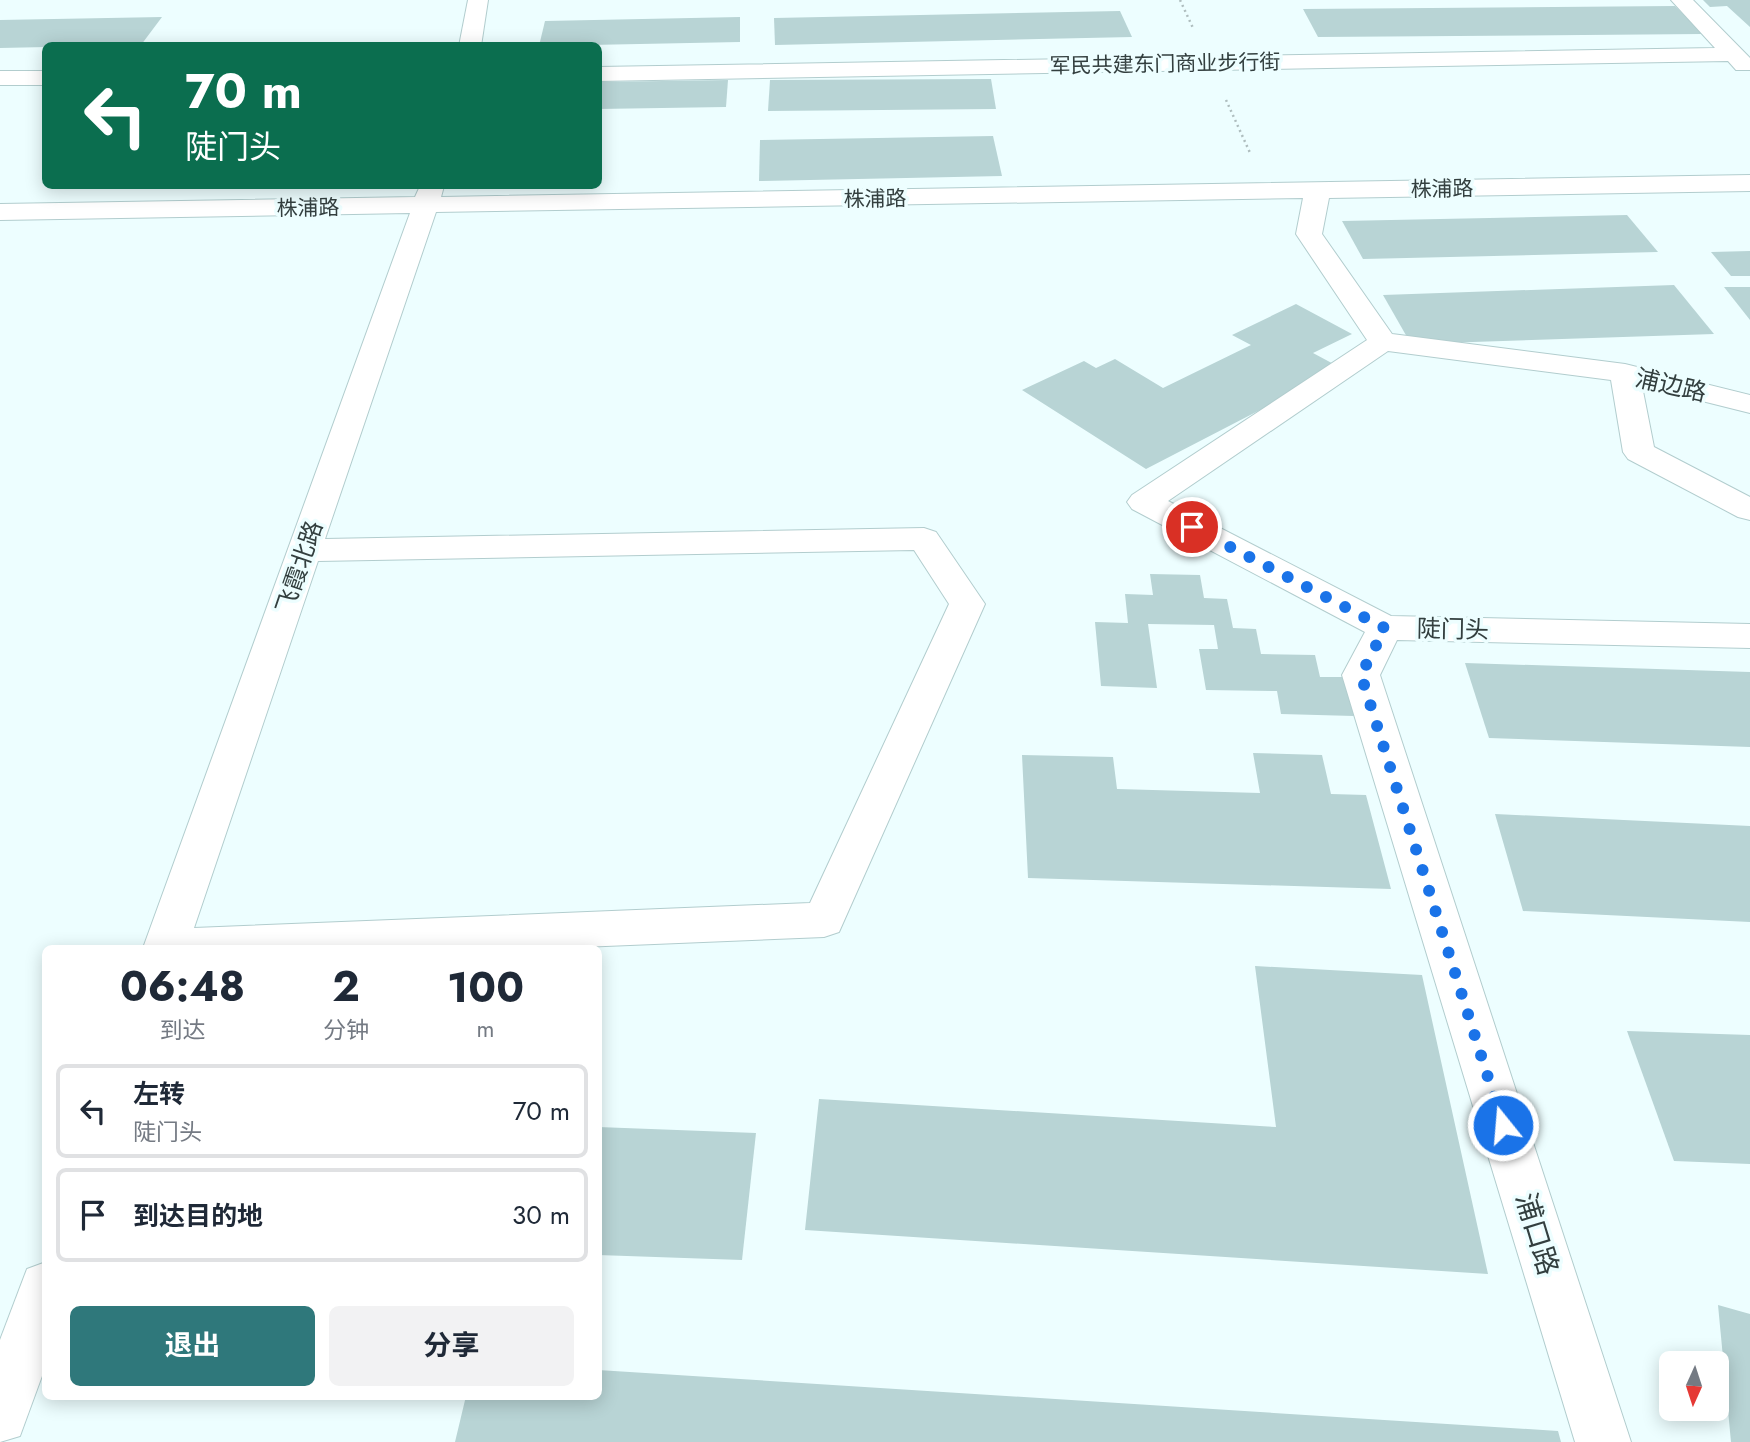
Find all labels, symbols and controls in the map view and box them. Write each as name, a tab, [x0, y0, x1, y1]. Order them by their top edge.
street label: 军民共建东门商业步行街	[1049, 47, 1281, 81]
text: 70 m	[185, 56, 302, 126]
icon: left	[70, 70, 161, 161]
text: 陡门头	[185, 124, 281, 170]
street label: 株浦路	[1410, 173, 1474, 205]
street label: 株浦路	[843, 183, 907, 215]
street label: 株浦路	[276, 192, 340, 224]
street label: 浦边路	[1632, 360, 1710, 410]
pin	[1162, 497, 1222, 557]
icon: arrive	[1173, 508, 1211, 546]
street label: 飞霞北路	[267, 516, 331, 618]
street label: 陡门头	[1417, 611, 1489, 647]
text: 06:48	[120, 956, 245, 1017]
text: 2	[332, 956, 360, 1017]
text: 100	[447, 957, 524, 1018]
text: m	[477, 1012, 494, 1046]
text: 到达	[160, 1013, 206, 1047]
text: 分钟	[323, 1013, 369, 1047]
text: 左转	[133, 1075, 185, 1113]
position arrow	[1466, 1088, 1540, 1162]
icon: left	[74, 1092, 112, 1130]
text: 70 m	[513, 1092, 570, 1130]
text: 陡门头	[133, 1115, 202, 1149]
street label: 浦口路	[1505, 1188, 1569, 1280]
icon: arrive	[74, 1196, 112, 1234]
text: 30 m	[512, 1196, 570, 1234]
text: 到达目的地	[133, 1197, 263, 1235]
button: 退出	[70, 1306, 315, 1386]
button: 分享	[329, 1306, 574, 1386]
north arrow	[1659, 1351, 1729, 1421]
map controls	[1659, 1351, 1729, 1421]

